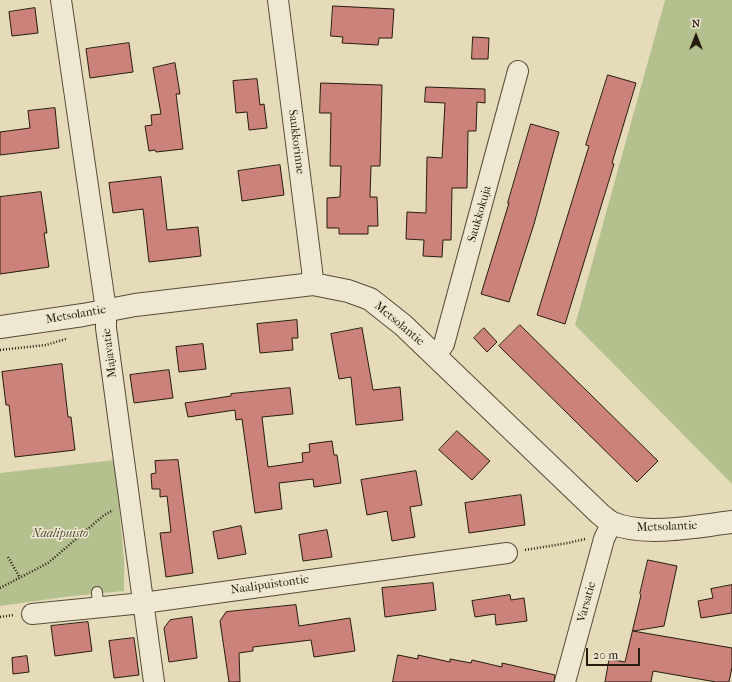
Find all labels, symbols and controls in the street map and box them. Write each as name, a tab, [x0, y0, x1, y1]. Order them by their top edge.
north arrow	[676, 16, 716, 56]
text: N	[692, 17, 700, 30]
street label: Saukkorinne	[285, 109, 307, 175]
street label: Saukkokuja	[465, 184, 495, 244]
street label: Metsolantie	[371, 299, 427, 349]
street label: Metsolantie	[45, 303, 107, 327]
street label: Majavatie	[100, 327, 120, 379]
street label: Metsolantie	[636, 519, 698, 535]
park label: Naalipuisto	[32, 527, 88, 541]
street label: Naalipuistontie	[230, 572, 310, 598]
street label: Varsatie	[575, 580, 599, 624]
scale bar	[588, 640, 642, 666]
text: 20 m	[593, 648, 618, 662]

